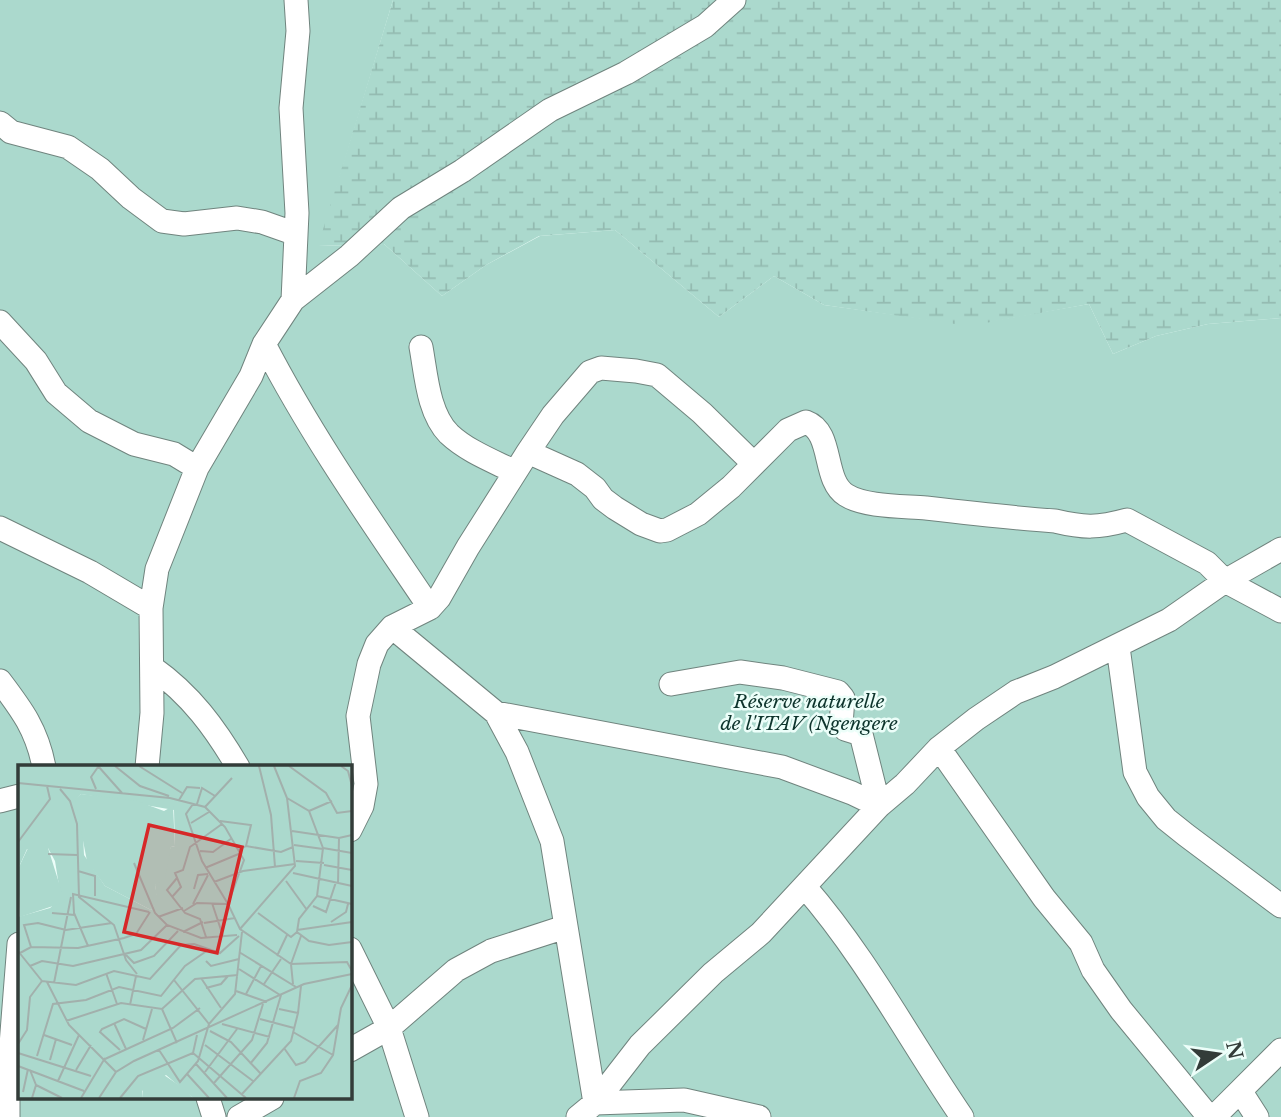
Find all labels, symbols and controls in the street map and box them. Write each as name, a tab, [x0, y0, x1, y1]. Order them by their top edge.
park label: Réserve naturelle de l'ITAV (Ngengere	[720, 690, 898, 735]
inset map	[18, 765, 352, 1100]
north arrow	[1183, 1019, 1253, 1089]
text: N	[1221, 1039, 1247, 1062]

